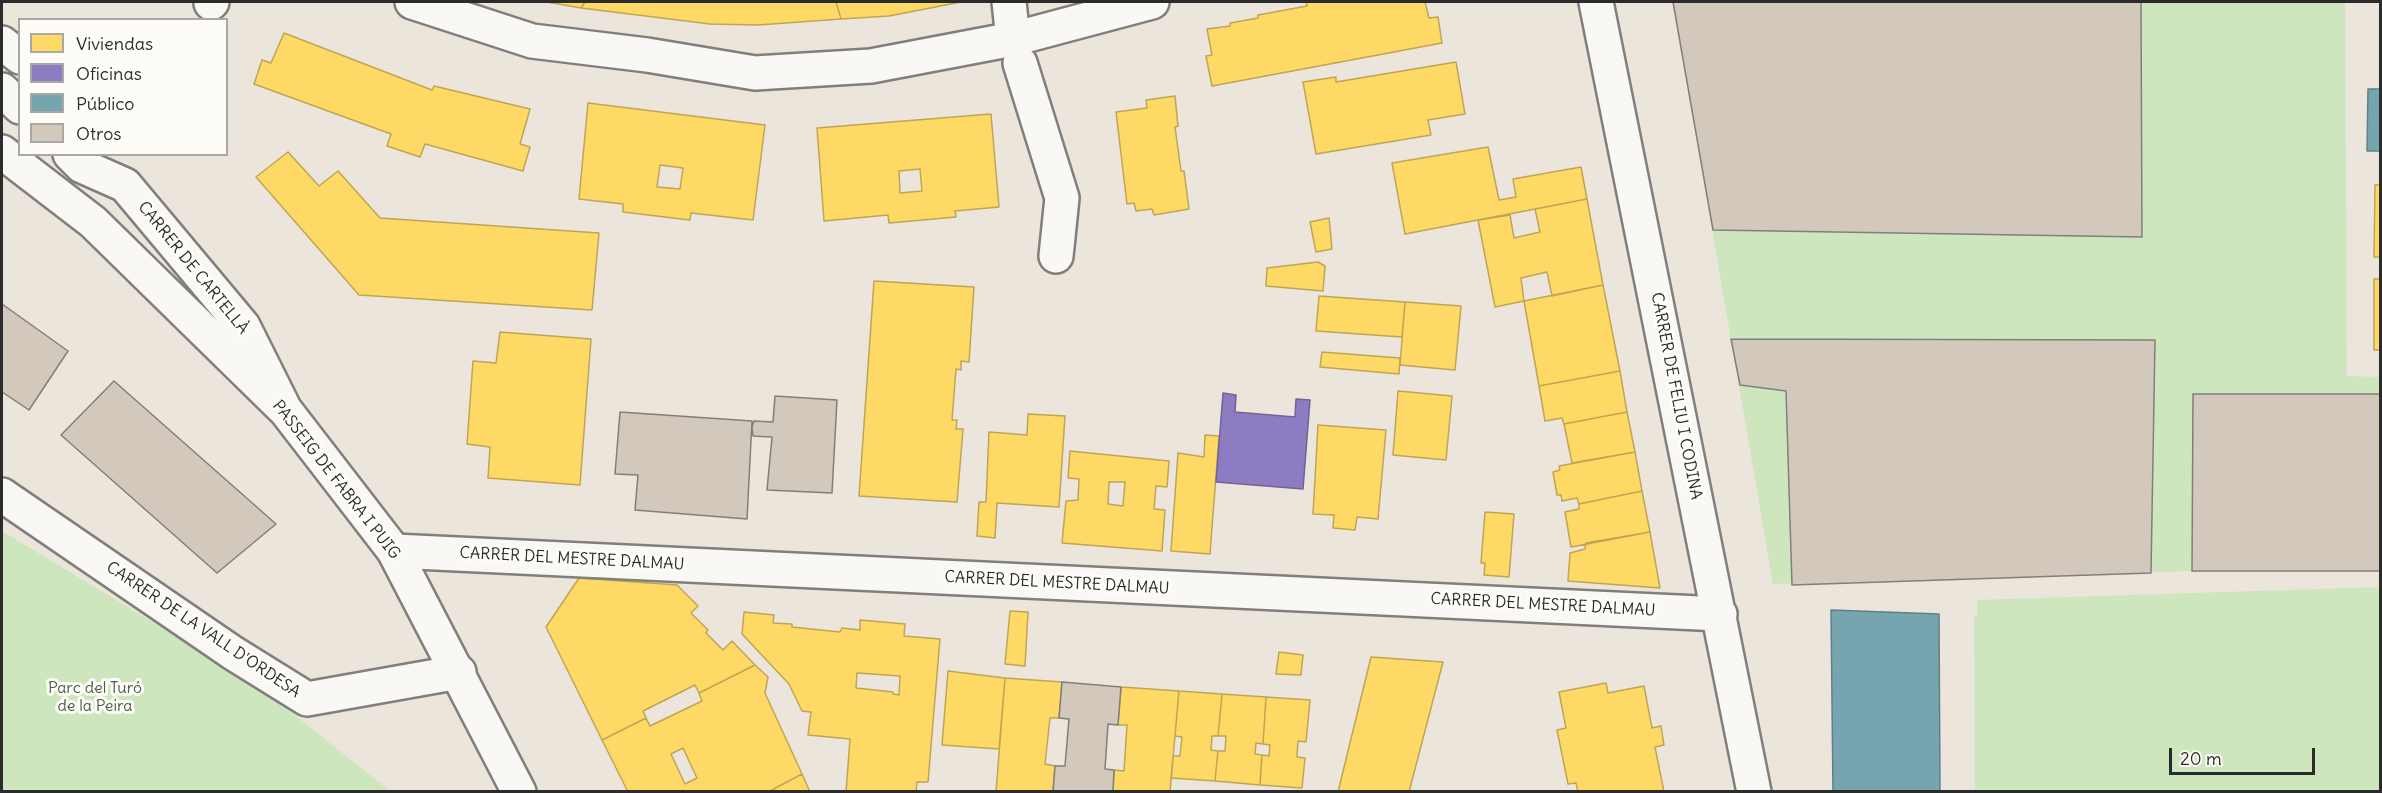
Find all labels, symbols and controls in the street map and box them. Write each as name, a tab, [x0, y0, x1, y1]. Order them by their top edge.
legend	[18, 18, 228, 156]
text: Viviendas	[76, 32, 153, 55]
text: Oficinas	[76, 62, 142, 85]
text: Público	[76, 92, 134, 115]
text: Otros	[76, 122, 122, 145]
street label: CARRER DE CARTELLÀ	[134, 198, 252, 338]
street label: CARRER DE FELIU I CODINA	[1646, 291, 1706, 501]
street label: PASSEIG DE FABRA I PUIG	[268, 397, 404, 563]
street label: CARRER DEL MESTRE DALMAU	[459, 544, 685, 574]
street label: CARRER DE LA VALL D'ORDESA	[102, 558, 304, 702]
street label: CARRER DEL MESTRE DALMAU	[944, 568, 1170, 598]
street label: CARRER DEL MESTRE DALMAU	[1430, 590, 1656, 620]
park label: Parc del Turó de la Peira	[48, 678, 142, 716]
scale bar	[2172, 736, 2318, 774]
text: 20 m	[2180, 747, 2222, 770]

